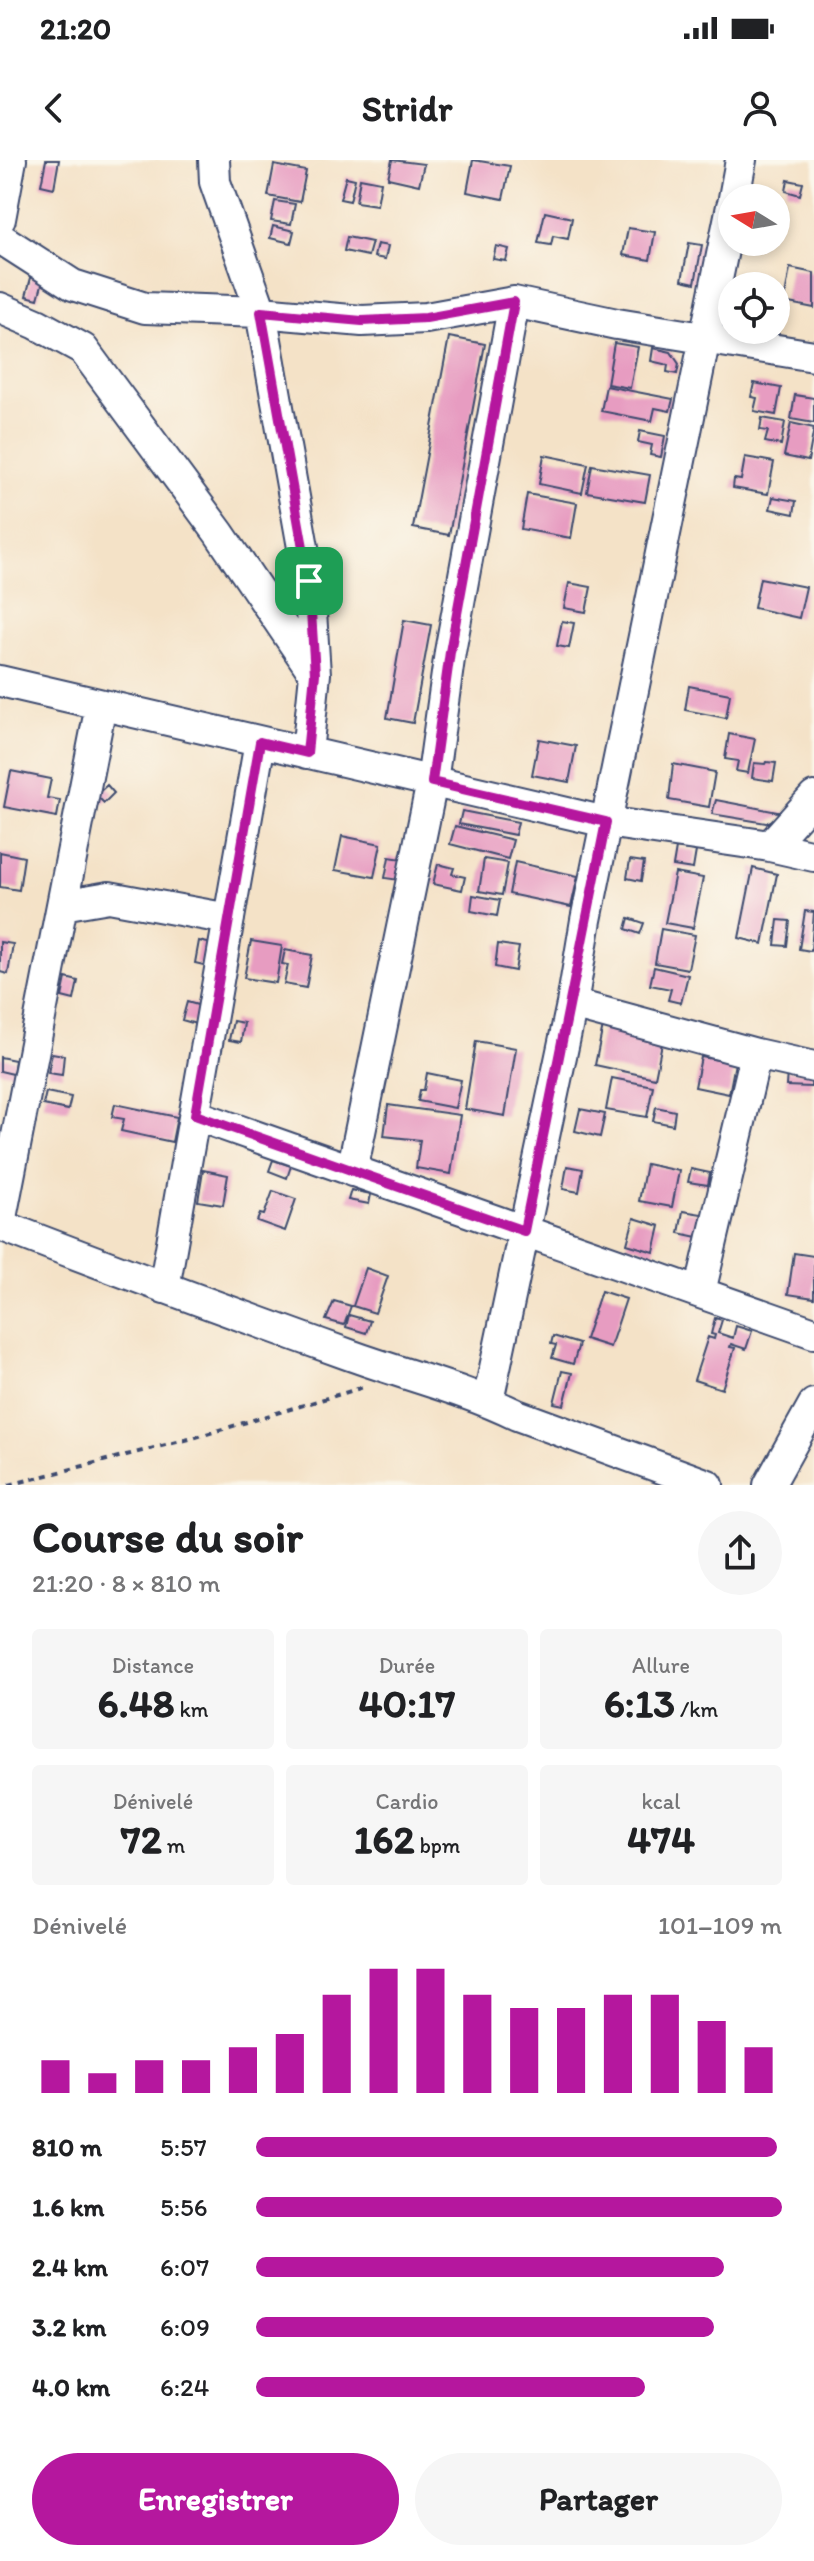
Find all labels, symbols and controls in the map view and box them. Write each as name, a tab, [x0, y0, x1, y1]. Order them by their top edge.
text: 21:20	[40, 10, 111, 47]
icon: back	[32, 86, 76, 130]
icon: person	[738, 86, 782, 130]
text: Stridr	[362, 87, 452, 130]
north arrow	[718, 184, 790, 256]
map controls	[718, 184, 790, 344]
button: locate	[718, 272, 790, 344]
pin	[275, 547, 343, 615]
icon: arrive	[287, 559, 331, 603]
text: Course du soir	[32, 1510, 303, 1563]
button: share	[698, 1511, 782, 1595]
text: 21:20 · 8 × 810 m	[32, 1567, 220, 1599]
text: Distance	[112, 1652, 194, 1679]
text: Durée	[379, 1652, 435, 1679]
text: Allure	[632, 1652, 690, 1679]
text: 6.48	[97, 1679, 174, 1727]
text: 40:17	[359, 1679, 455, 1727]
text: 6:13	[604, 1679, 675, 1727]
text: km	[174, 1696, 209, 1723]
text: /km	[675, 1696, 718, 1723]
text: Dénivelé	[113, 1788, 193, 1815]
text: Cardio	[376, 1788, 438, 1815]
text: kcal	[641, 1788, 681, 1815]
text: 72	[121, 1815, 162, 1863]
text: 162	[354, 1815, 415, 1863]
text: 474	[627, 1815, 695, 1863]
text: m	[162, 1832, 185, 1859]
text: bpm	[415, 1832, 460, 1859]
text: Dénivelé	[32, 1909, 127, 1941]
text: 101–109 m	[658, 1909, 782, 1941]
text: 810 m	[32, 2131, 102, 2163]
text: 5:57	[160, 2131, 207, 2163]
text: 1.6 km	[32, 2191, 104, 2223]
text: 5:56	[160, 2191, 207, 2223]
text: 2.4 km	[32, 2251, 108, 2283]
text: 6:07	[160, 2251, 209, 2283]
text: 3.2 km	[32, 2311, 106, 2343]
text: 6:09	[160, 2311, 210, 2343]
text: 4.0 km	[32, 2371, 110, 2403]
text: 6:24	[160, 2371, 209, 2403]
button: Enregistrer	[32, 2453, 399, 2545]
button: Partager	[415, 2453, 782, 2545]

